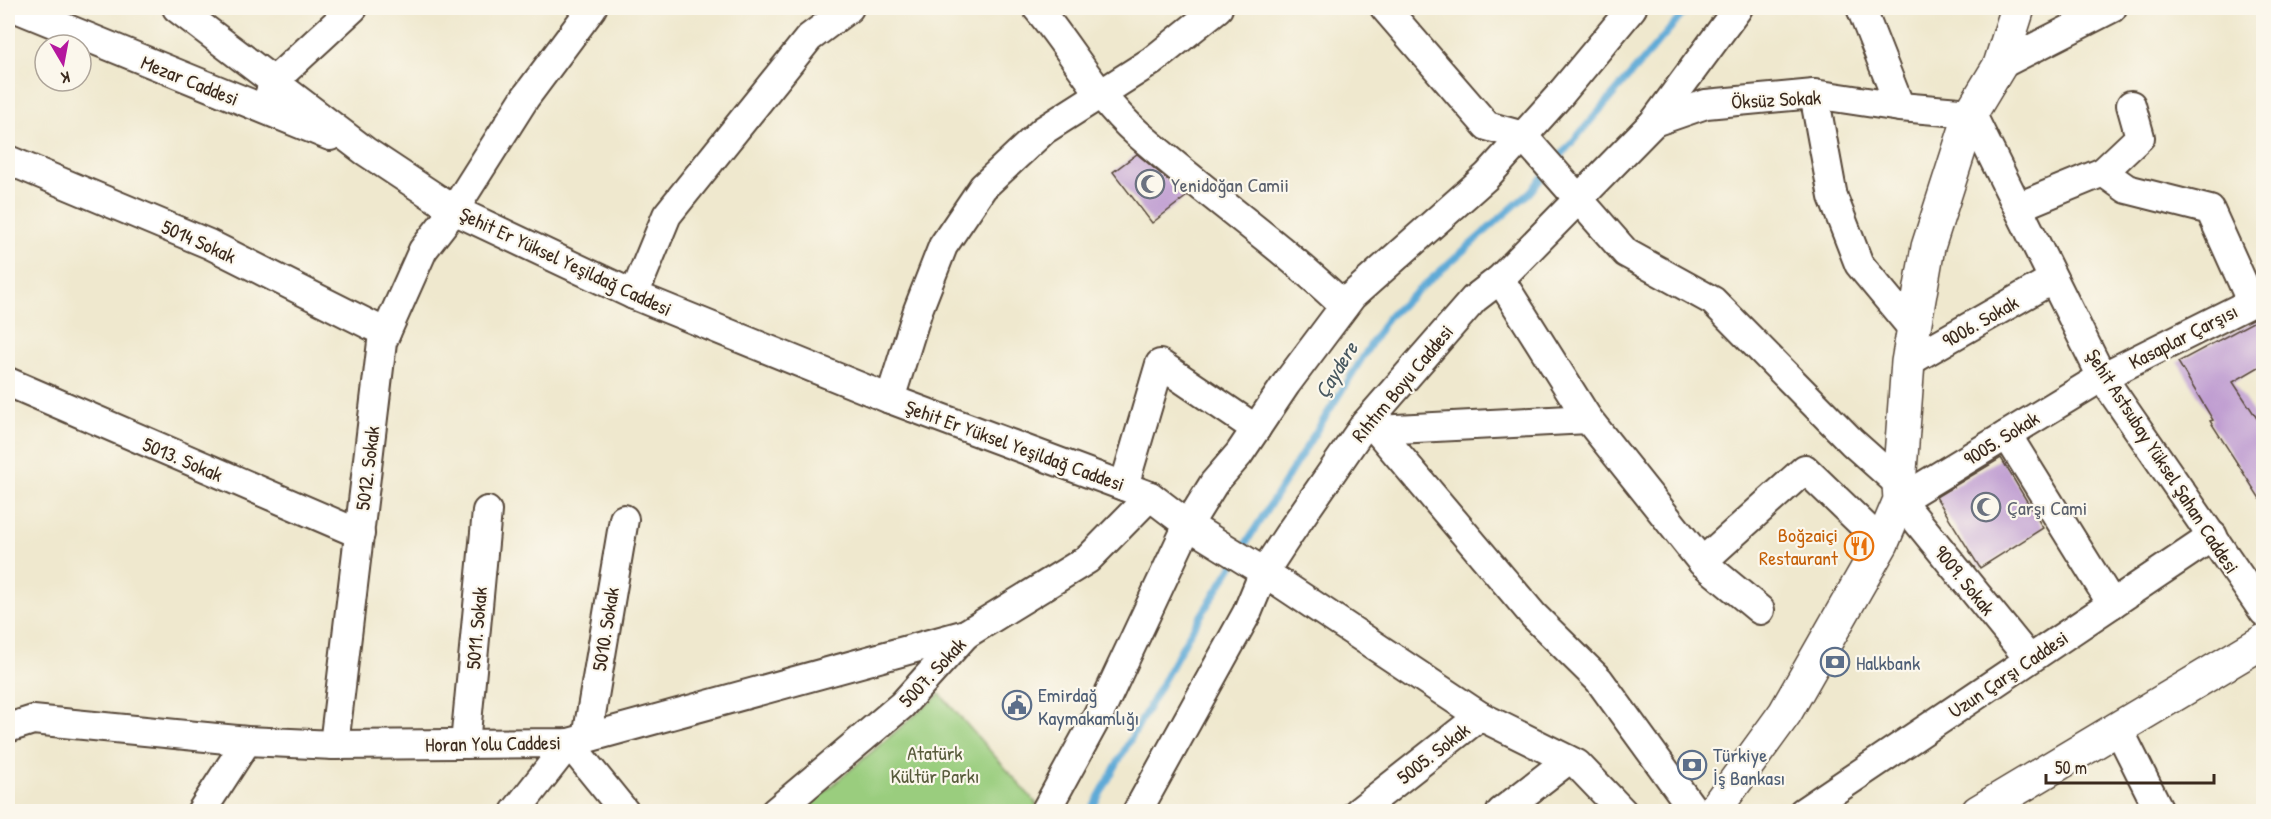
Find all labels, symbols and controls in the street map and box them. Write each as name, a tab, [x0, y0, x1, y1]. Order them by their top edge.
north arrow	[33, 33, 93, 93]
street label: Mezar Caddesi	[137, 48, 243, 112]
text: K	[59, 66, 72, 89]
street label: Öksüz Sokak	[1730, 83, 1822, 115]
mosque icon: Yenidoğan Camii	[1134, 168, 1166, 200]
place label: Yenidoğan Camii	[1171, 171, 1289, 198]
street label: Şehit Er Yüksel Yeşildağ Caddesi	[455, 200, 677, 322]
street label: 5014 Sokak	[158, 213, 240, 269]
street label: 9006. Sokak	[1937, 288, 2023, 354]
street label: Kasaplar Çarşısı	[2124, 297, 2242, 375]
street label: Rıhtım Boyu Caddesi	[1345, 319, 1459, 447]
water label: Çaydere	[1307, 335, 1365, 404]
street label: Şehit Astsubay Yüksel Şahan Caddesi	[2080, 343, 2246, 579]
street label: Şehit Er Yüksel Yeşildağ Caddesi	[902, 393, 1128, 497]
street label: 9005. Sokak	[1958, 404, 2044, 472]
street label: 5012. Sokak	[348, 424, 386, 512]
street label: 5013. Sokak	[139, 430, 227, 488]
mosque icon: Çarşı Cami	[1970, 491, 2002, 523]
place label: Çarşı Cami	[2007, 494, 2087, 521]
place label: Boğzaiçi Restaurant	[1759, 521, 1839, 571]
restaurant icon: Boğzaiçi Restaurant	[1843, 530, 1875, 562]
street label: 9009. Sokak	[1928, 539, 2002, 621]
street label: 5010. Sokak	[585, 585, 625, 673]
street label: 5011. Sokak	[459, 586, 493, 670]
street label: Uzun Çarşı Caddesi	[1943, 624, 2073, 724]
street label: 5007. Sokak	[893, 631, 971, 713]
bank icon: Halkbank	[1819, 646, 1851, 678]
place label: Halkbank	[1856, 649, 1920, 676]
place label: Emirdağ Kaymakamlığı	[1038, 681, 1139, 731]
public building icon: Emirdağ Kaymakamlığı	[1001, 689, 1033, 721]
street label: 5005. Sokak	[1391, 716, 1475, 790]
street label: Horan Yolu Caddesi	[425, 728, 561, 758]
park label: Atatürk Kültür Parkı	[891, 739, 979, 789]
place label: Türkiye İş Bankası	[1713, 741, 1785, 791]
scale bar	[2046, 747, 2214, 785]
bank icon: Türkiye İş Bankası	[1676, 749, 1708, 781]
text: 50 m	[2055, 755, 2087, 780]

